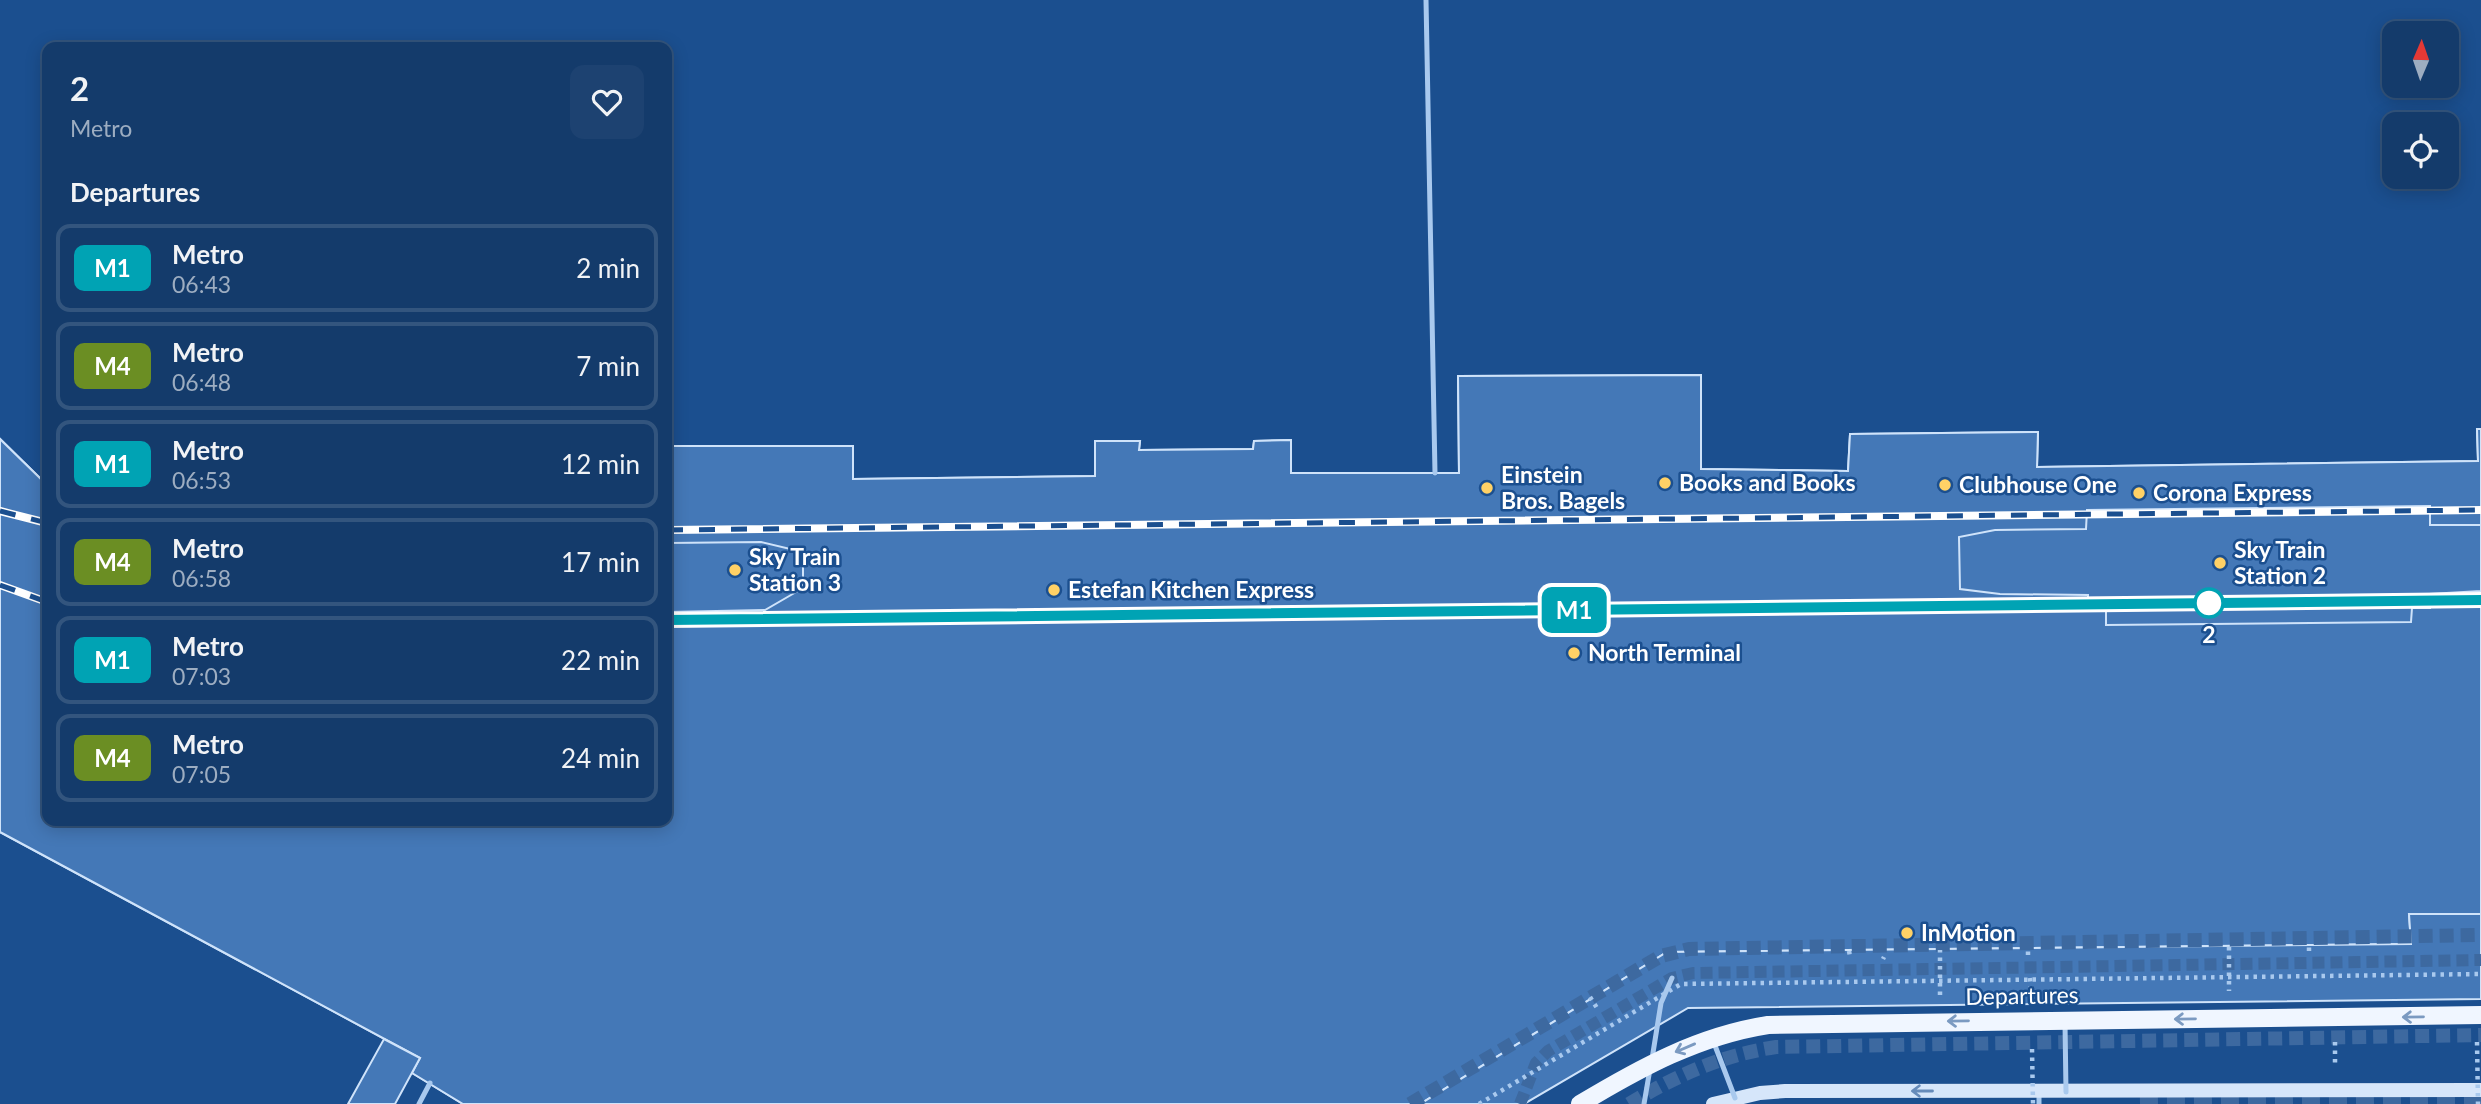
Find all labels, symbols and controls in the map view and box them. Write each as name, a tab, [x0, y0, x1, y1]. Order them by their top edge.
north arrow	[2382, 21, 2459, 98]
map controls	[2382, 21, 2459, 189]
button: heart	[570, 65, 644, 139]
text: 2	[70, 68, 89, 108]
button: locate	[2382, 112, 2459, 189]
text: Metro	[70, 114, 132, 142]
text: Departures	[70, 176, 200, 208]
text: Metro	[172, 238, 244, 270]
text: 2 min	[576, 252, 640, 284]
text: M1	[94, 253, 131, 282]
text: 06:43	[172, 270, 231, 298]
text: Metro	[172, 336, 244, 368]
text: 7 min	[576, 350, 640, 382]
text: M4	[94, 351, 131, 380]
text: 06:48	[172, 368, 231, 396]
text: Metro	[172, 434, 244, 466]
text: 12 min	[561, 448, 640, 480]
text: M1	[94, 449, 131, 478]
place label: Einstein Bros. Bagels	[1501, 460, 1625, 514]
text: 06:53	[172, 466, 231, 494]
place label: Books and Books	[1679, 468, 1856, 496]
place label: Clubhouse One	[1959, 470, 2117, 498]
marker: Books and Books	[1657, 475, 1673, 491]
marker: Clubhouse One	[1937, 477, 1953, 493]
place label: Corona Express	[2153, 478, 2312, 506]
marker: Einstein Bros. Bagels	[1479, 480, 1495, 496]
marker: Corona Express	[2131, 485, 2147, 501]
text: Metro	[172, 532, 244, 564]
place label: Sky Train Station 2	[2234, 535, 2326, 589]
place label: Sky Train Station 3	[749, 542, 841, 596]
text: 17 min	[561, 546, 640, 578]
text: M4	[94, 547, 131, 576]
marker: Sky Train Station 2	[2212, 555, 2228, 571]
marker: Sky Train Station 3	[727, 562, 743, 578]
text: 06:58	[172, 564, 231, 592]
place label: Estefan Kitchen Express	[1068, 575, 1314, 603]
marker: Estefan Kitchen Express	[1046, 582, 1062, 598]
line badge: M1	[1542, 587, 1606, 633]
marker: 2	[2194, 588, 2224, 618]
text: M1	[1556, 595, 1592, 624]
place label: 2	[2202, 620, 2216, 648]
text: Metro	[172, 630, 244, 662]
place label: North Terminal	[1588, 638, 1741, 666]
text: 22 min	[561, 644, 640, 676]
text: M1	[94, 645, 131, 674]
marker: North Terminal	[1566, 645, 1582, 661]
text: 07:03	[172, 662, 231, 690]
text: Metro	[172, 728, 244, 760]
text: 24 min	[561, 742, 640, 774]
text: M4	[94, 743, 131, 772]
text: 07:05	[172, 760, 231, 788]
place label: InMotion	[1921, 918, 2016, 946]
marker: InMotion	[1899, 925, 1915, 941]
street label: Departures	[1965, 980, 2079, 1010]
one-way arrow	[2402, 1010, 2425, 1023]
one-way arrow	[2174, 1012, 2197, 1026]
one-way arrow	[1947, 1014, 1970, 1028]
one-way arrow	[1675, 1042, 1696, 1055]
one-way arrow	[1910, 1084, 1933, 1098]

